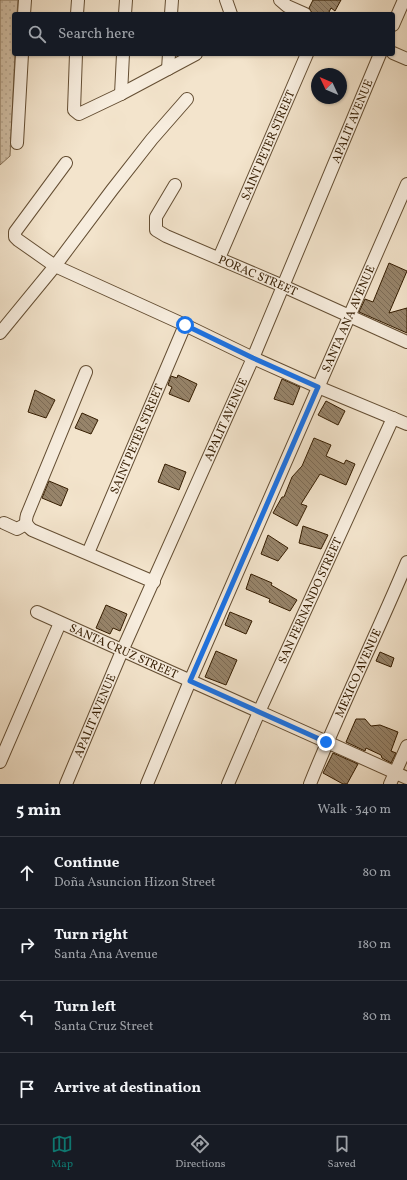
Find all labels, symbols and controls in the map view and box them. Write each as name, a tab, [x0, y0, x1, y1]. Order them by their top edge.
search box	[12, 12, 395, 56]
icon: search	[26, 23, 48, 45]
text: Search here	[58, 24, 135, 45]
north arrow	[311, 68, 347, 104]
street label: APALIT AVENUE	[328, 77, 377, 166]
street label: SAINT PETER STREET	[238, 88, 299, 203]
street label: PORAC STREET	[216, 252, 300, 300]
street label: SANTA ANA AVENUE	[319, 263, 380, 375]
route start	[176, 316, 194, 334]
street label: APALIT AVENUE	[201, 376, 252, 464]
street label: SAINT PETER STREET	[107, 382, 168, 497]
street label: SAN FERNANDO STREET	[275, 535, 346, 666]
street label: SANTA CRUZ STREET	[66, 620, 180, 683]
street label: MEXICO AVENUE	[332, 626, 386, 720]
street label: APALIT AVENUE	[71, 672, 120, 760]
route end	[317, 733, 335, 751]
text: 5 min	[16, 799, 61, 822]
text: Walk · 340 m	[318, 801, 391, 819]
text: Continue	[54, 853, 119, 874]
icon: ahead	[16, 862, 38, 884]
text: 80 m	[362, 864, 391, 882]
text: Doña Asuncion Hizon Street	[54, 874, 216, 892]
text: Turn right	[54, 925, 128, 946]
icon: right	[16, 934, 38, 956]
text: 180 m	[357, 936, 391, 954]
text: Santa Ana Avenue	[54, 946, 158, 964]
text: Turn left	[54, 997, 116, 1018]
icon: left	[16, 1006, 38, 1028]
text: 80 m	[362, 1008, 391, 1026]
text: Santa Cruz Street	[54, 1018, 154, 1036]
icon: arrive	[16, 1078, 38, 1100]
text: Arrive at destination	[54, 1078, 201, 1099]
tab: Map	[51, 1133, 73, 1172]
tab: Directions	[175, 1133, 226, 1172]
tab: Saved	[328, 1133, 356, 1172]

